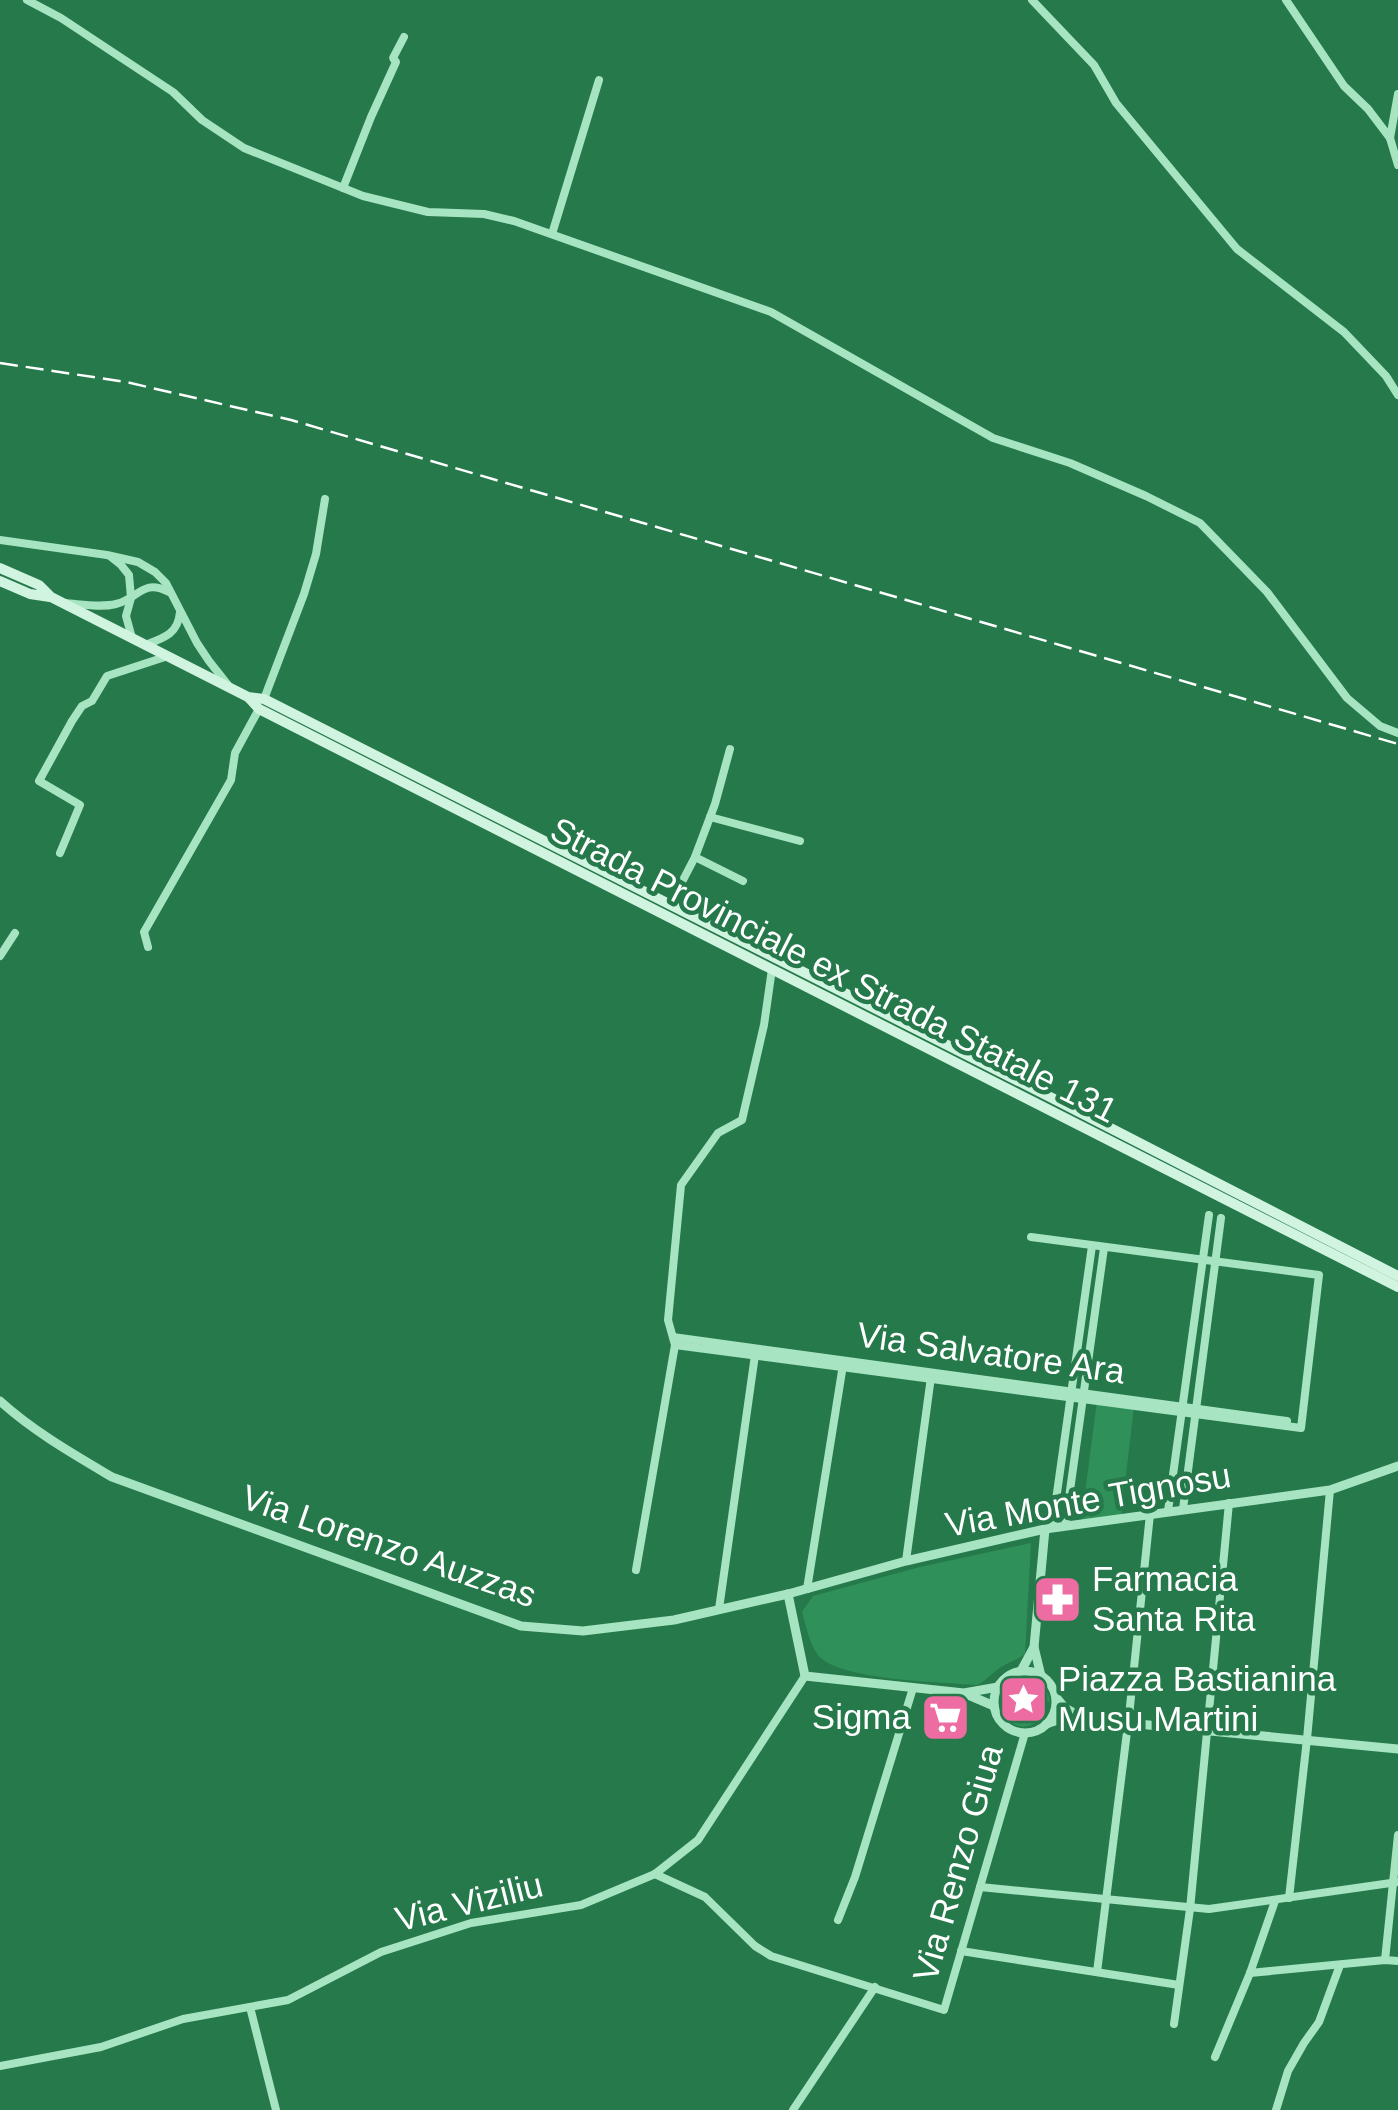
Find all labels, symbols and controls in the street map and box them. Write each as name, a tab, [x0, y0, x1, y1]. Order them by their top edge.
street label: Strada Provinciale ex Strada Statale 131	[545, 809, 1124, 1130]
street label: Via Salvatore Ara	[855, 1314, 1128, 1391]
street label: Via Monte Tignosu	[942, 1455, 1234, 1544]
street label: Via Lorenzo Auzzas	[237, 1477, 541, 1614]
place label: Farmacia Santa Rita	[1092, 1559, 1256, 1638]
pharmacy icon: Farmacia Santa Rita	[1031, 1573, 1083, 1625]
place label: Piazza Bastianina Musu Martini	[1058, 1659, 1337, 1738]
place icon: Piazza Bastianina Musu Martini	[997, 1673, 1049, 1725]
supermarket icon: Sigma	[920, 1691, 972, 1743]
place label: Sigma	[812, 1697, 912, 1736]
street label: Via Renzo Giua	[905, 1739, 1010, 1986]
street label: Via Viziliu	[391, 1864, 547, 1939]

